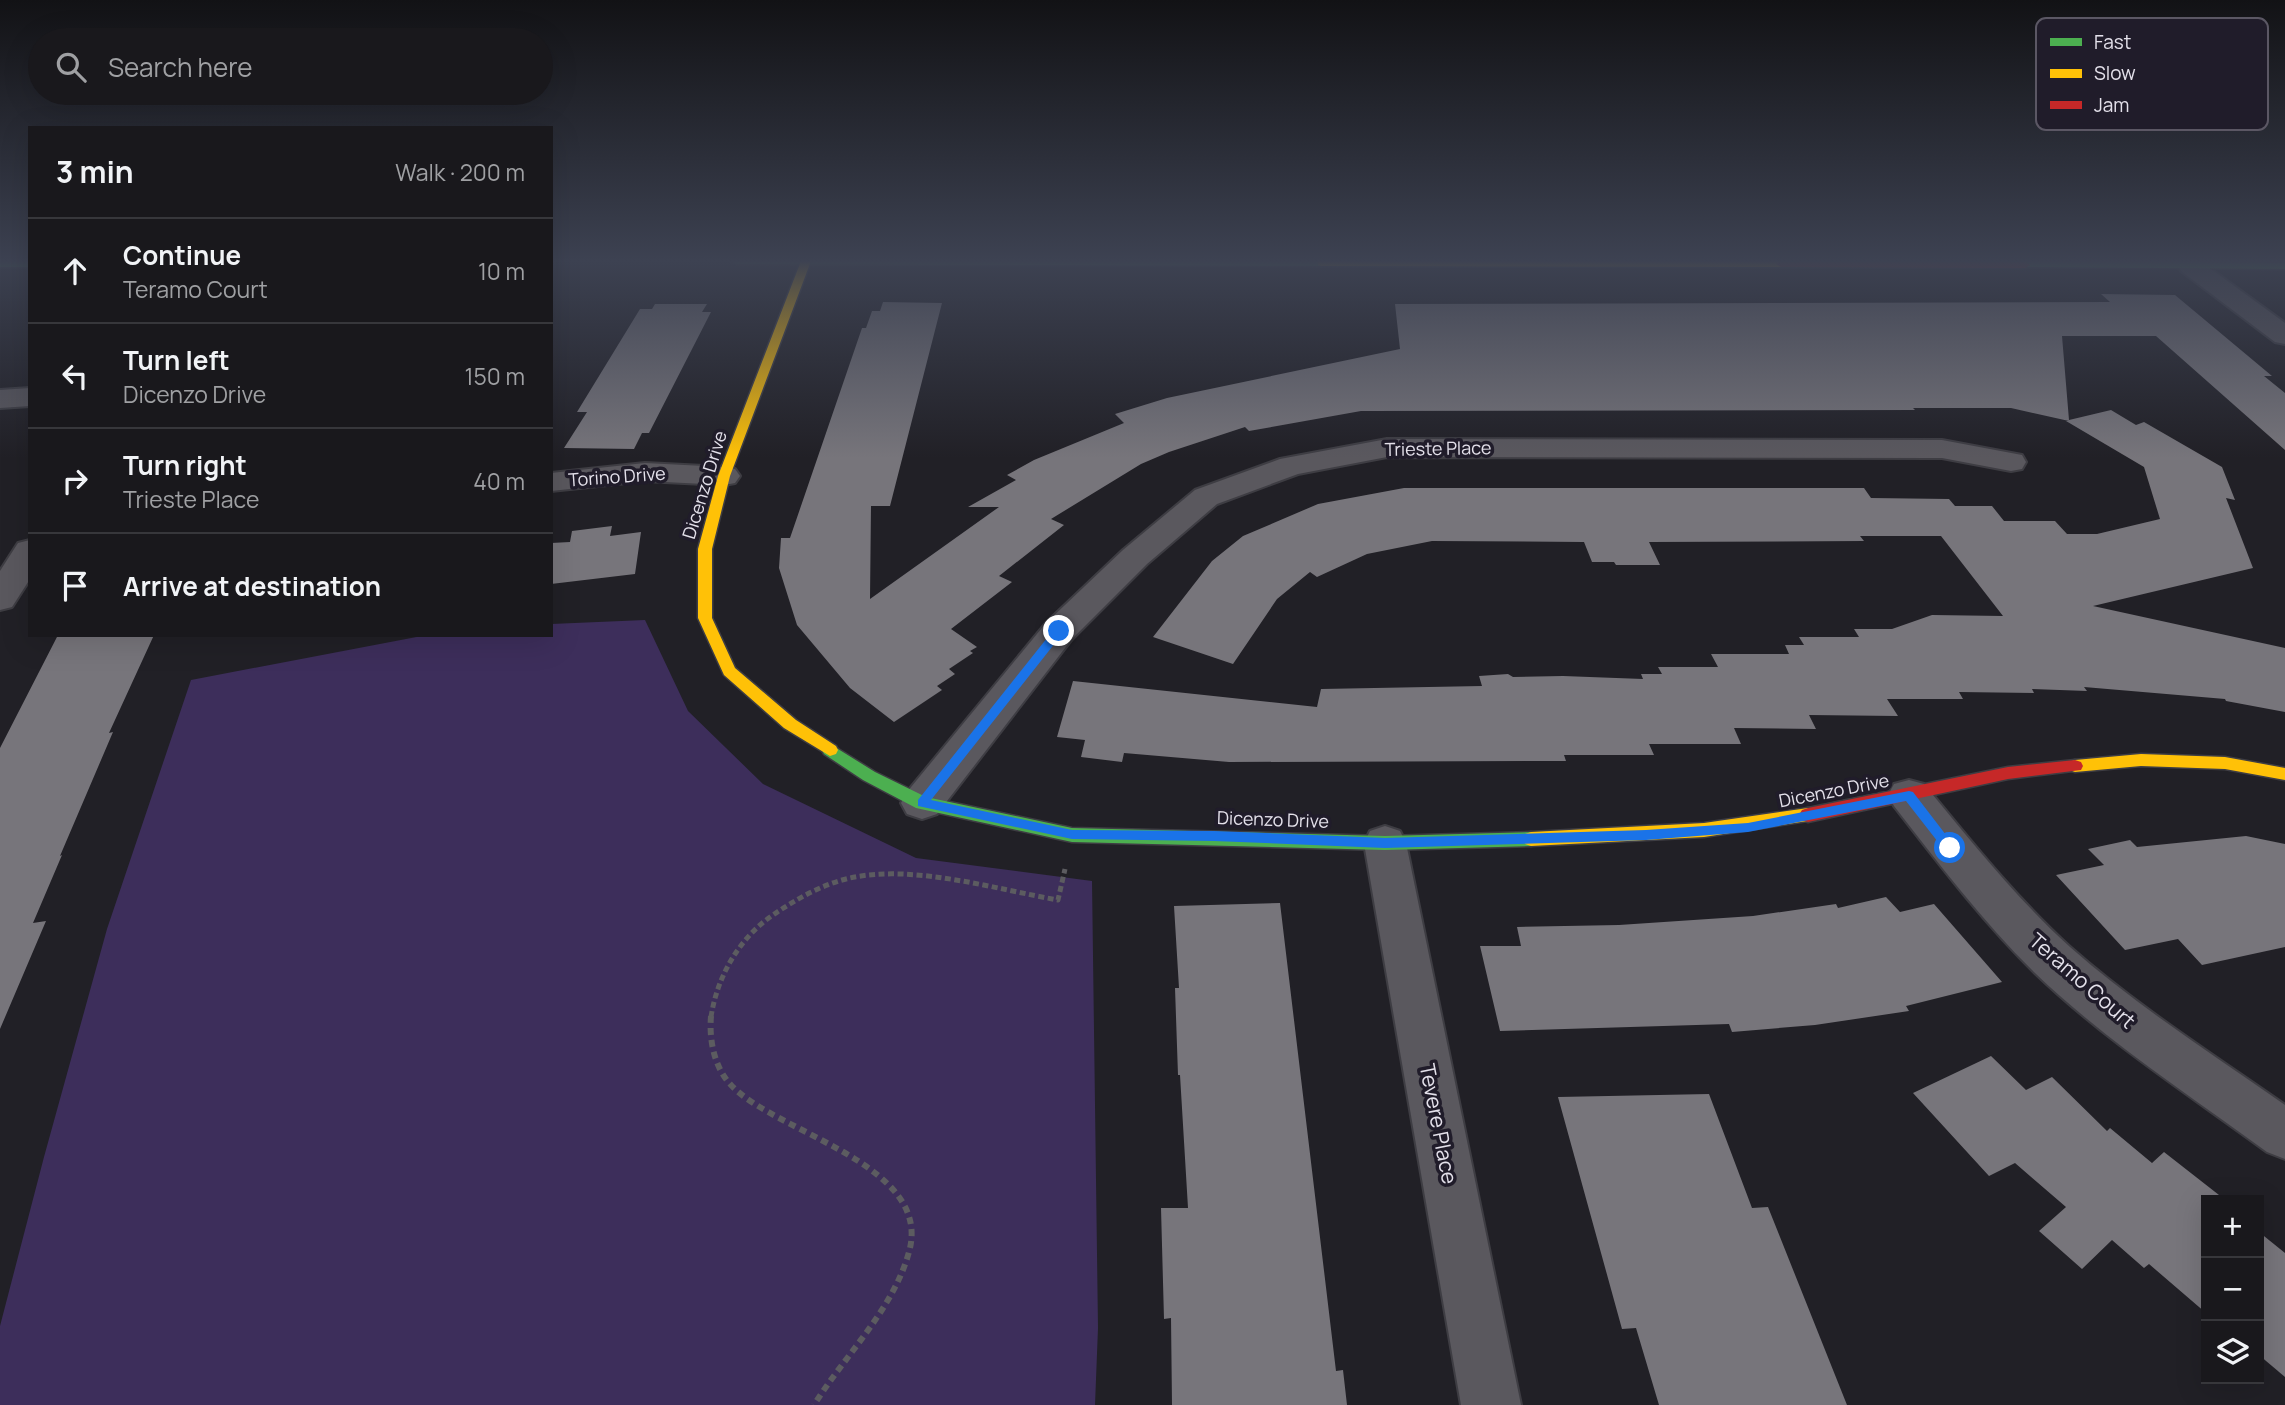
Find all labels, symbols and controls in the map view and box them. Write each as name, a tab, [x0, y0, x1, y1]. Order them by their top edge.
legend	[2036, 18, 2268, 130]
search box	[28, 28, 553, 105]
text: Fast	[2094, 29, 2131, 55]
icon: search	[52, 48, 90, 86]
text: Search here	[108, 49, 253, 85]
text: Slow	[2094, 60, 2136, 86]
text: Jam	[2094, 92, 2129, 118]
text: 3 min	[56, 151, 134, 192]
text: Walk · 200 m	[395, 156, 525, 188]
text: Continue	[123, 237, 241, 273]
icon: ahead	[56, 252, 94, 290]
text: 10 m	[478, 255, 525, 287]
text: Teramo Court	[123, 273, 268, 305]
text: Turn left	[123, 342, 230, 378]
icon: left	[56, 357, 94, 395]
text: 150 m	[465, 360, 525, 392]
text: Dicenzo Drive	[123, 378, 266, 410]
street label: Dicenzo Drive	[676, 428, 732, 542]
street label: Trieste Place	[1384, 435, 1492, 461]
text: Turn right	[123, 447, 247, 483]
street label: Torino Drive	[567, 461, 666, 491]
icon: right	[56, 462, 94, 500]
text: 40 m	[473, 465, 525, 497]
text: Trieste Place	[123, 483, 259, 515]
icon: arrive	[56, 567, 94, 605]
text: Arrive at destination	[123, 568, 381, 604]
route end	[1043, 615, 1074, 646]
street label: Dicenzo Drive	[1777, 768, 1891, 812]
street label: Dicenzo Drive	[1217, 805, 1329, 833]
route start	[1934, 832, 1965, 863]
street label: Teramo Court	[2024, 926, 2142, 1034]
street label: Tevere Place	[1414, 1061, 1464, 1186]
map controls	[2201, 1195, 2264, 1384]
button: +	[2201, 1195, 2264, 1258]
button: −	[2201, 1258, 2264, 1321]
button: layers	[2201, 1321, 2264, 1384]

